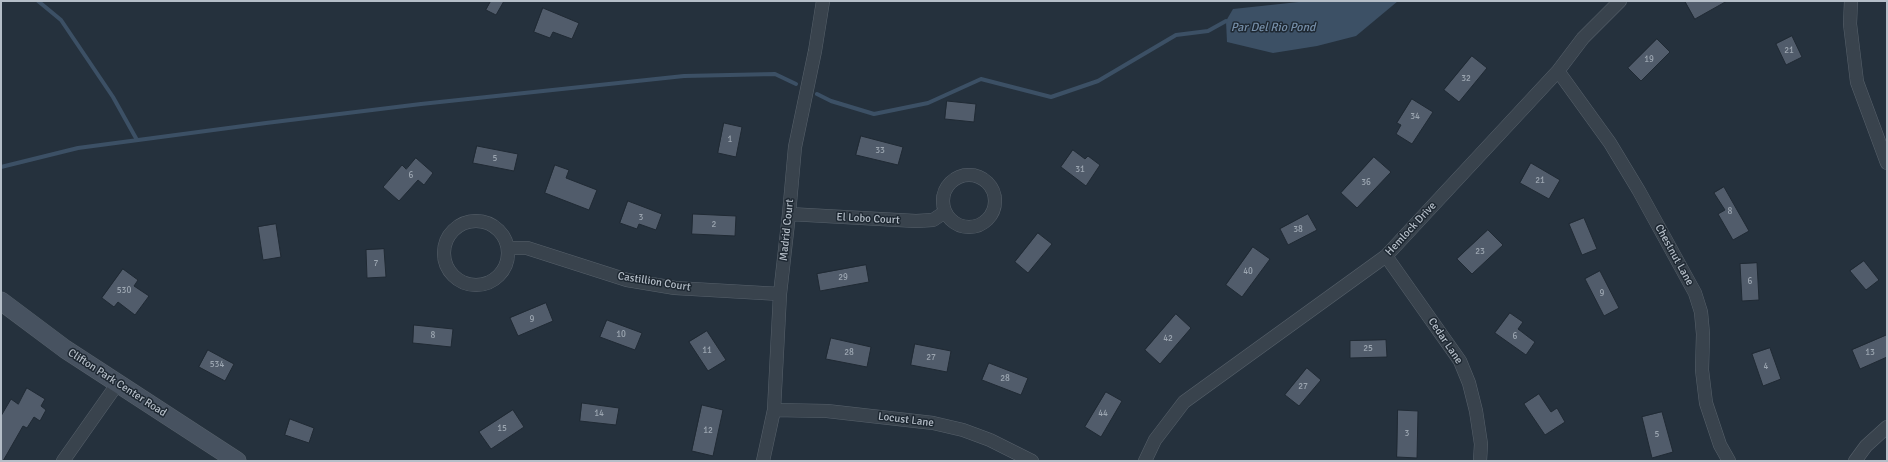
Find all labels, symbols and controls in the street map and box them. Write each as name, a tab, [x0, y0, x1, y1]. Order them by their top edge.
water label: Par Del Rio Pond	[1231, 21, 1315, 35]
house number: 21	[1784, 46, 1794, 56]
house number: 19	[1644, 55, 1654, 65]
house number: 32	[1461, 74, 1471, 84]
house number: 34	[1410, 112, 1420, 122]
house number: 1	[728, 135, 732, 145]
house number: 33	[875, 146, 885, 156]
house number: 5	[493, 154, 497, 164]
house number: 31	[1075, 165, 1085, 175]
house number: 6	[409, 171, 413, 181]
house number: 21	[1535, 176, 1545, 186]
house number: 36	[1361, 178, 1371, 188]
street label: Madrid Court	[777, 198, 797, 262]
street label: Hemlock Drive	[1383, 200, 1439, 258]
house number: 8	[1728, 207, 1732, 217]
street label: El Lobo Court	[836, 211, 900, 227]
house number: 3	[639, 213, 643, 223]
house number: 2	[712, 220, 716, 230]
street label: Chestnut Lane	[1652, 222, 1696, 288]
house number: 38	[1293, 225, 1303, 235]
house number: 23	[1475, 247, 1485, 257]
house number: 7	[374, 259, 378, 269]
house number: 40	[1243, 267, 1253, 277]
street label: Castillion Court	[617, 270, 691, 294]
house number: 29	[838, 273, 848, 283]
house number: 6	[1748, 277, 1752, 287]
house number: 530	[117, 286, 131, 296]
house number: 9	[1600, 289, 1604, 299]
house number: 9	[530, 315, 534, 325]
street label: Cedar Lane	[1425, 315, 1465, 367]
house number: 10	[616, 330, 626, 340]
house number: 8	[431, 331, 435, 341]
house number: 6	[1513, 332, 1517, 342]
house number: 42	[1163, 334, 1173, 344]
house number: 25	[1363, 344, 1373, 354]
street label: Clifton Park Center Road	[65, 346, 169, 420]
house number: 11	[702, 346, 712, 356]
house number: 28	[844, 348, 854, 358]
house number: 13	[1865, 348, 1875, 358]
house number: 27	[926, 353, 936, 363]
house number: 534	[210, 360, 224, 370]
house number: 4	[1764, 362, 1768, 372]
house number: 28	[1000, 374, 1010, 384]
house number: 27	[1298, 382, 1308, 392]
house number: 14	[594, 409, 604, 419]
house number: 44	[1098, 409, 1108, 419]
street label: Locust Lane	[877, 410, 935, 430]
house number: 15	[497, 424, 507, 434]
house number: 12	[703, 426, 713, 436]
house number: 3	[1405, 429, 1409, 439]
house number: 5	[1655, 430, 1659, 440]

